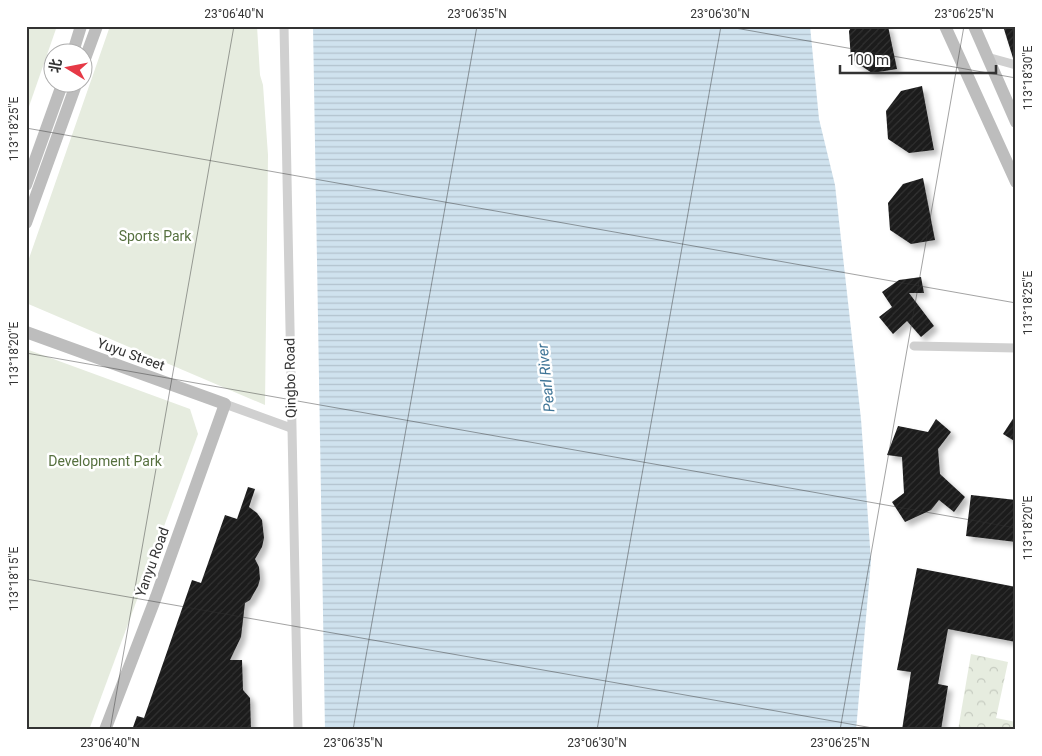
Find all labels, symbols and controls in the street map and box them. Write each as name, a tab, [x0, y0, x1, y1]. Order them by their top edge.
text: 23°06'40"N	[204, 7, 264, 21]
text: 23°06'35"N	[447, 7, 507, 21]
text: 23°06'30"N	[690, 7, 750, 21]
text: 23°06'25"N	[934, 7, 994, 21]
north arrow	[42, 42, 92, 92]
scale bar	[840, 42, 996, 74]
text: 113°18'30"E	[1021, 46, 1035, 110]
text: 100 m	[847, 51, 889, 69]
text: 北	[46, 57, 64, 74]
text: 113°18'25"E	[7, 97, 21, 161]
park label: Sports Park	[119, 228, 192, 244]
text: 113°18'25"E	[1021, 271, 1035, 335]
text: 113°18'20"E	[7, 322, 21, 386]
street label: Yuyu Street	[95, 334, 167, 374]
street label: Qingbo Road	[281, 338, 299, 418]
water label: Pearl River	[533, 342, 559, 413]
park label: Development Park	[48, 453, 163, 469]
text: 113°18'20"E	[1021, 496, 1035, 560]
street label: Yanyu Road	[132, 525, 172, 599]
text: 113°18'15"E	[7, 547, 21, 611]
text: 23°06'40"N	[80, 736, 140, 750]
text: 23°06'35"N	[323, 736, 383, 750]
text: 23°06'30"N	[567, 736, 627, 750]
text: 23°06'25"N	[810, 736, 870, 750]

